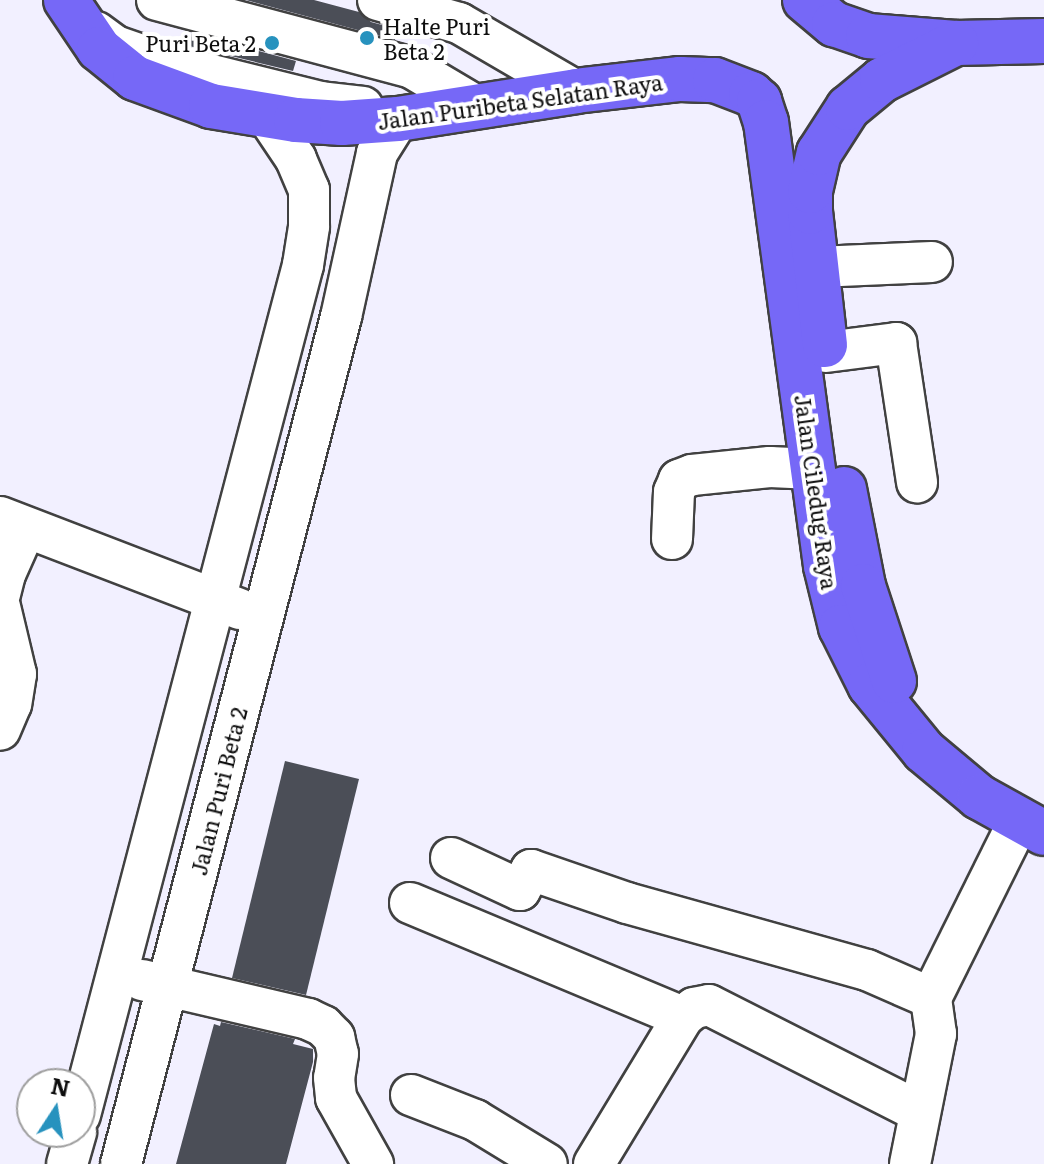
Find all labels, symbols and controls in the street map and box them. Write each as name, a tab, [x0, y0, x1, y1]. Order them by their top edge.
place label: Halte Puri Beta 2	[383, 12, 490, 64]
marker: Halte Puri Beta 2	[358, 29, 376, 47]
place label: Puri Beta 2	[145, 30, 256, 56]
marker: Puri Beta 2	[263, 34, 281, 52]
street label: Jalan Puribeta Selatan Raya	[376, 68, 664, 134]
street label: Jalan Ciledug Raya	[790, 393, 844, 591]
street label: Jalan Puri Beta 2	[184, 704, 252, 878]
north arrow	[16, 1068, 96, 1148]
text: N	[48, 1068, 73, 1104]

